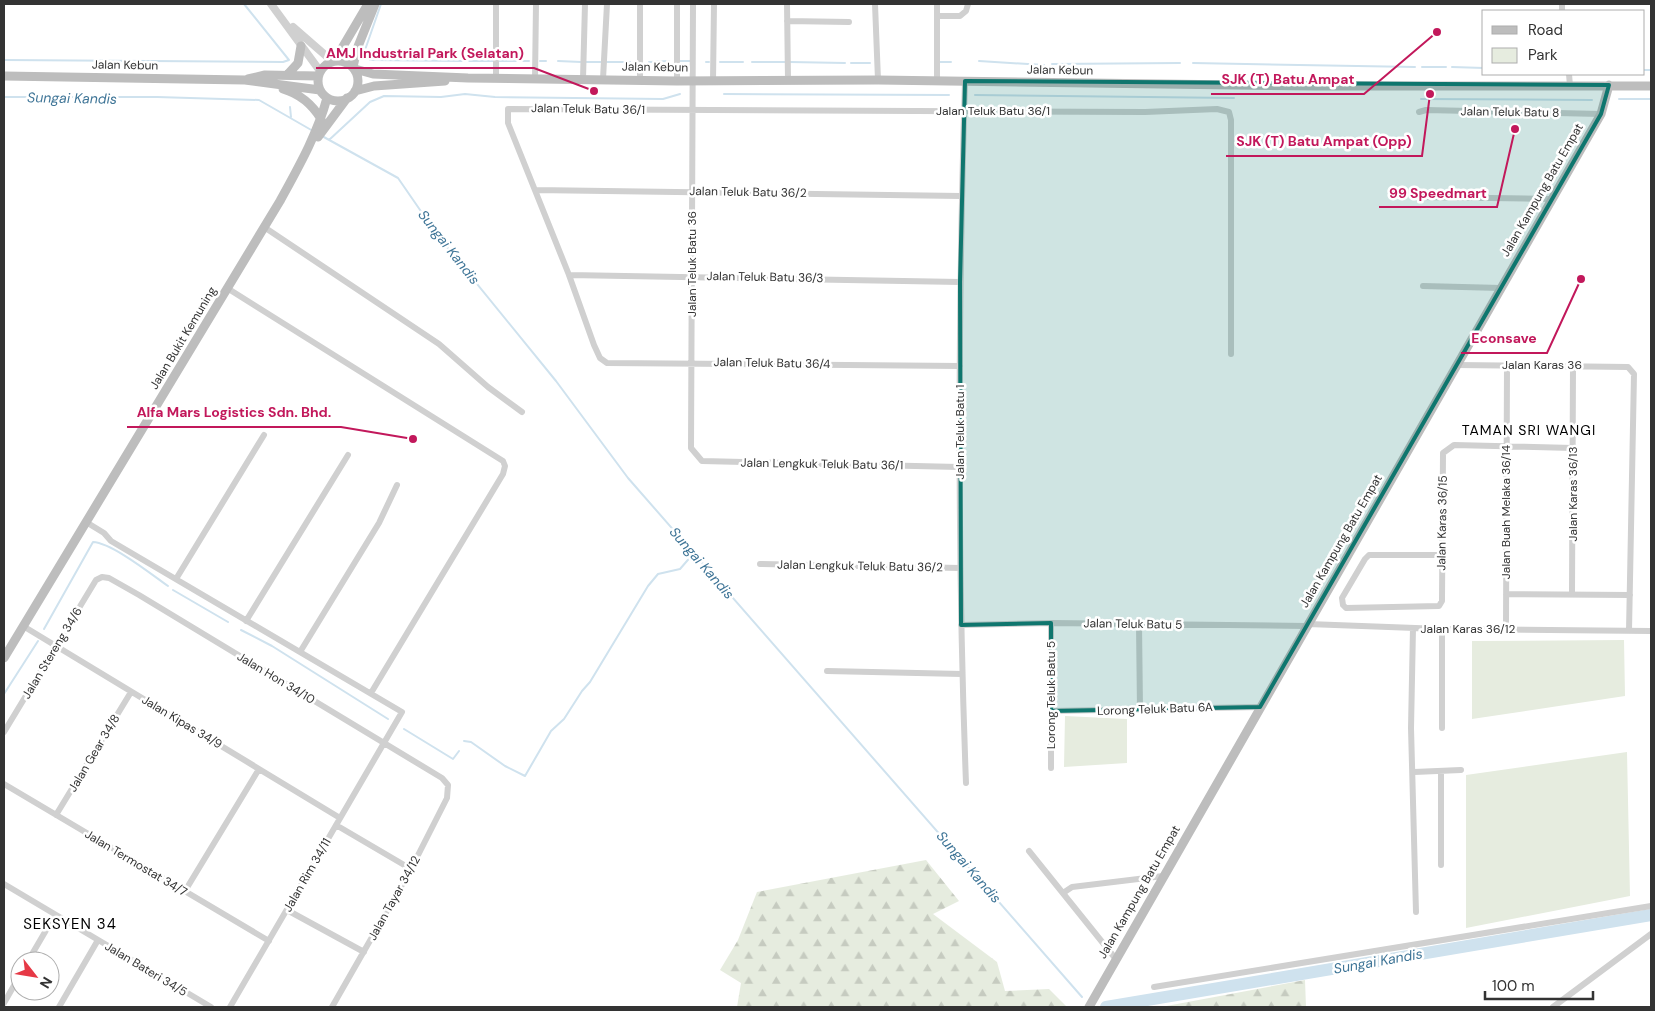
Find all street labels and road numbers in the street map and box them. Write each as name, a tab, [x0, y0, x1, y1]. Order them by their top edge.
street label: Jalan Kebun	[92, 56, 159, 74]
street label: Jalan Kebun	[622, 58, 689, 76]
street label: Jalan Kebun	[1027, 61, 1094, 79]
street label: Jalan Teluk Batu 36/1	[531, 100, 645, 118]
street label: Jalan Teluk Batu 36/1	[936, 103, 1050, 119]
street label: Jalan Teluk Batu 8	[1460, 103, 1560, 121]
street label: Jalan Kampung Batu Empat	[1497, 120, 1587, 260]
street label: Jalan Teluk Batu 36/2	[689, 183, 807, 201]
street label: Jalan Teluk Batu 36	[684, 211, 700, 317]
street label: Jalan Teluk Batu 36/3	[706, 268, 824, 286]
street label: Jalan Bukit Kemuning	[146, 283, 220, 392]
street label: Jalan Teluk Batu 36/4	[713, 354, 831, 372]
street label: Jalan Karas 36	[1502, 357, 1582, 373]
street label: Jalan Teluk Batu 1	[952, 384, 968, 480]
street label: Jalan Buah Melaka 36/14	[1498, 445, 1514, 579]
street label: Jalan Karas 36/13	[1565, 447, 1581, 541]
street label: Jalan Lengkuk Teluk Batu 36/1	[741, 455, 903, 473]
street label: Jalan Kampung Batu Empat	[1296, 471, 1386, 611]
street label: Jalan Karas 36/15	[1433, 475, 1451, 571]
street label: Jalan Lengkuk Teluk Batu 36/2	[777, 557, 943, 575]
street label: Jalan Stereng 34/6	[18, 604, 86, 702]
street label: Jalan Teluk Batu 5	[1083, 615, 1183, 633]
street label: Jalan Karas 36/12	[1421, 621, 1515, 637]
street label: Lorong Teluk Batu 5	[1043, 641, 1059, 749]
street label: Jalan Hon 34/10	[234, 648, 318, 708]
street label: Jalan Kipas 34/9	[139, 692, 225, 752]
street label: Lorong Teluk Batu 6A	[1097, 699, 1213, 719]
street label: Jalan Gear 34/8	[65, 711, 123, 795]
street label: Jalan Kampung Batu Empat	[1094, 822, 1184, 962]
street label: Jalan Termostat 34/7	[82, 826, 190, 900]
street label: Jalan Rim 34/11	[279, 835, 335, 915]
street label: Jalan Tayar 34/12	[364, 853, 424, 943]
street label: Jalan Bateri 34/5	[102, 938, 190, 1000]

